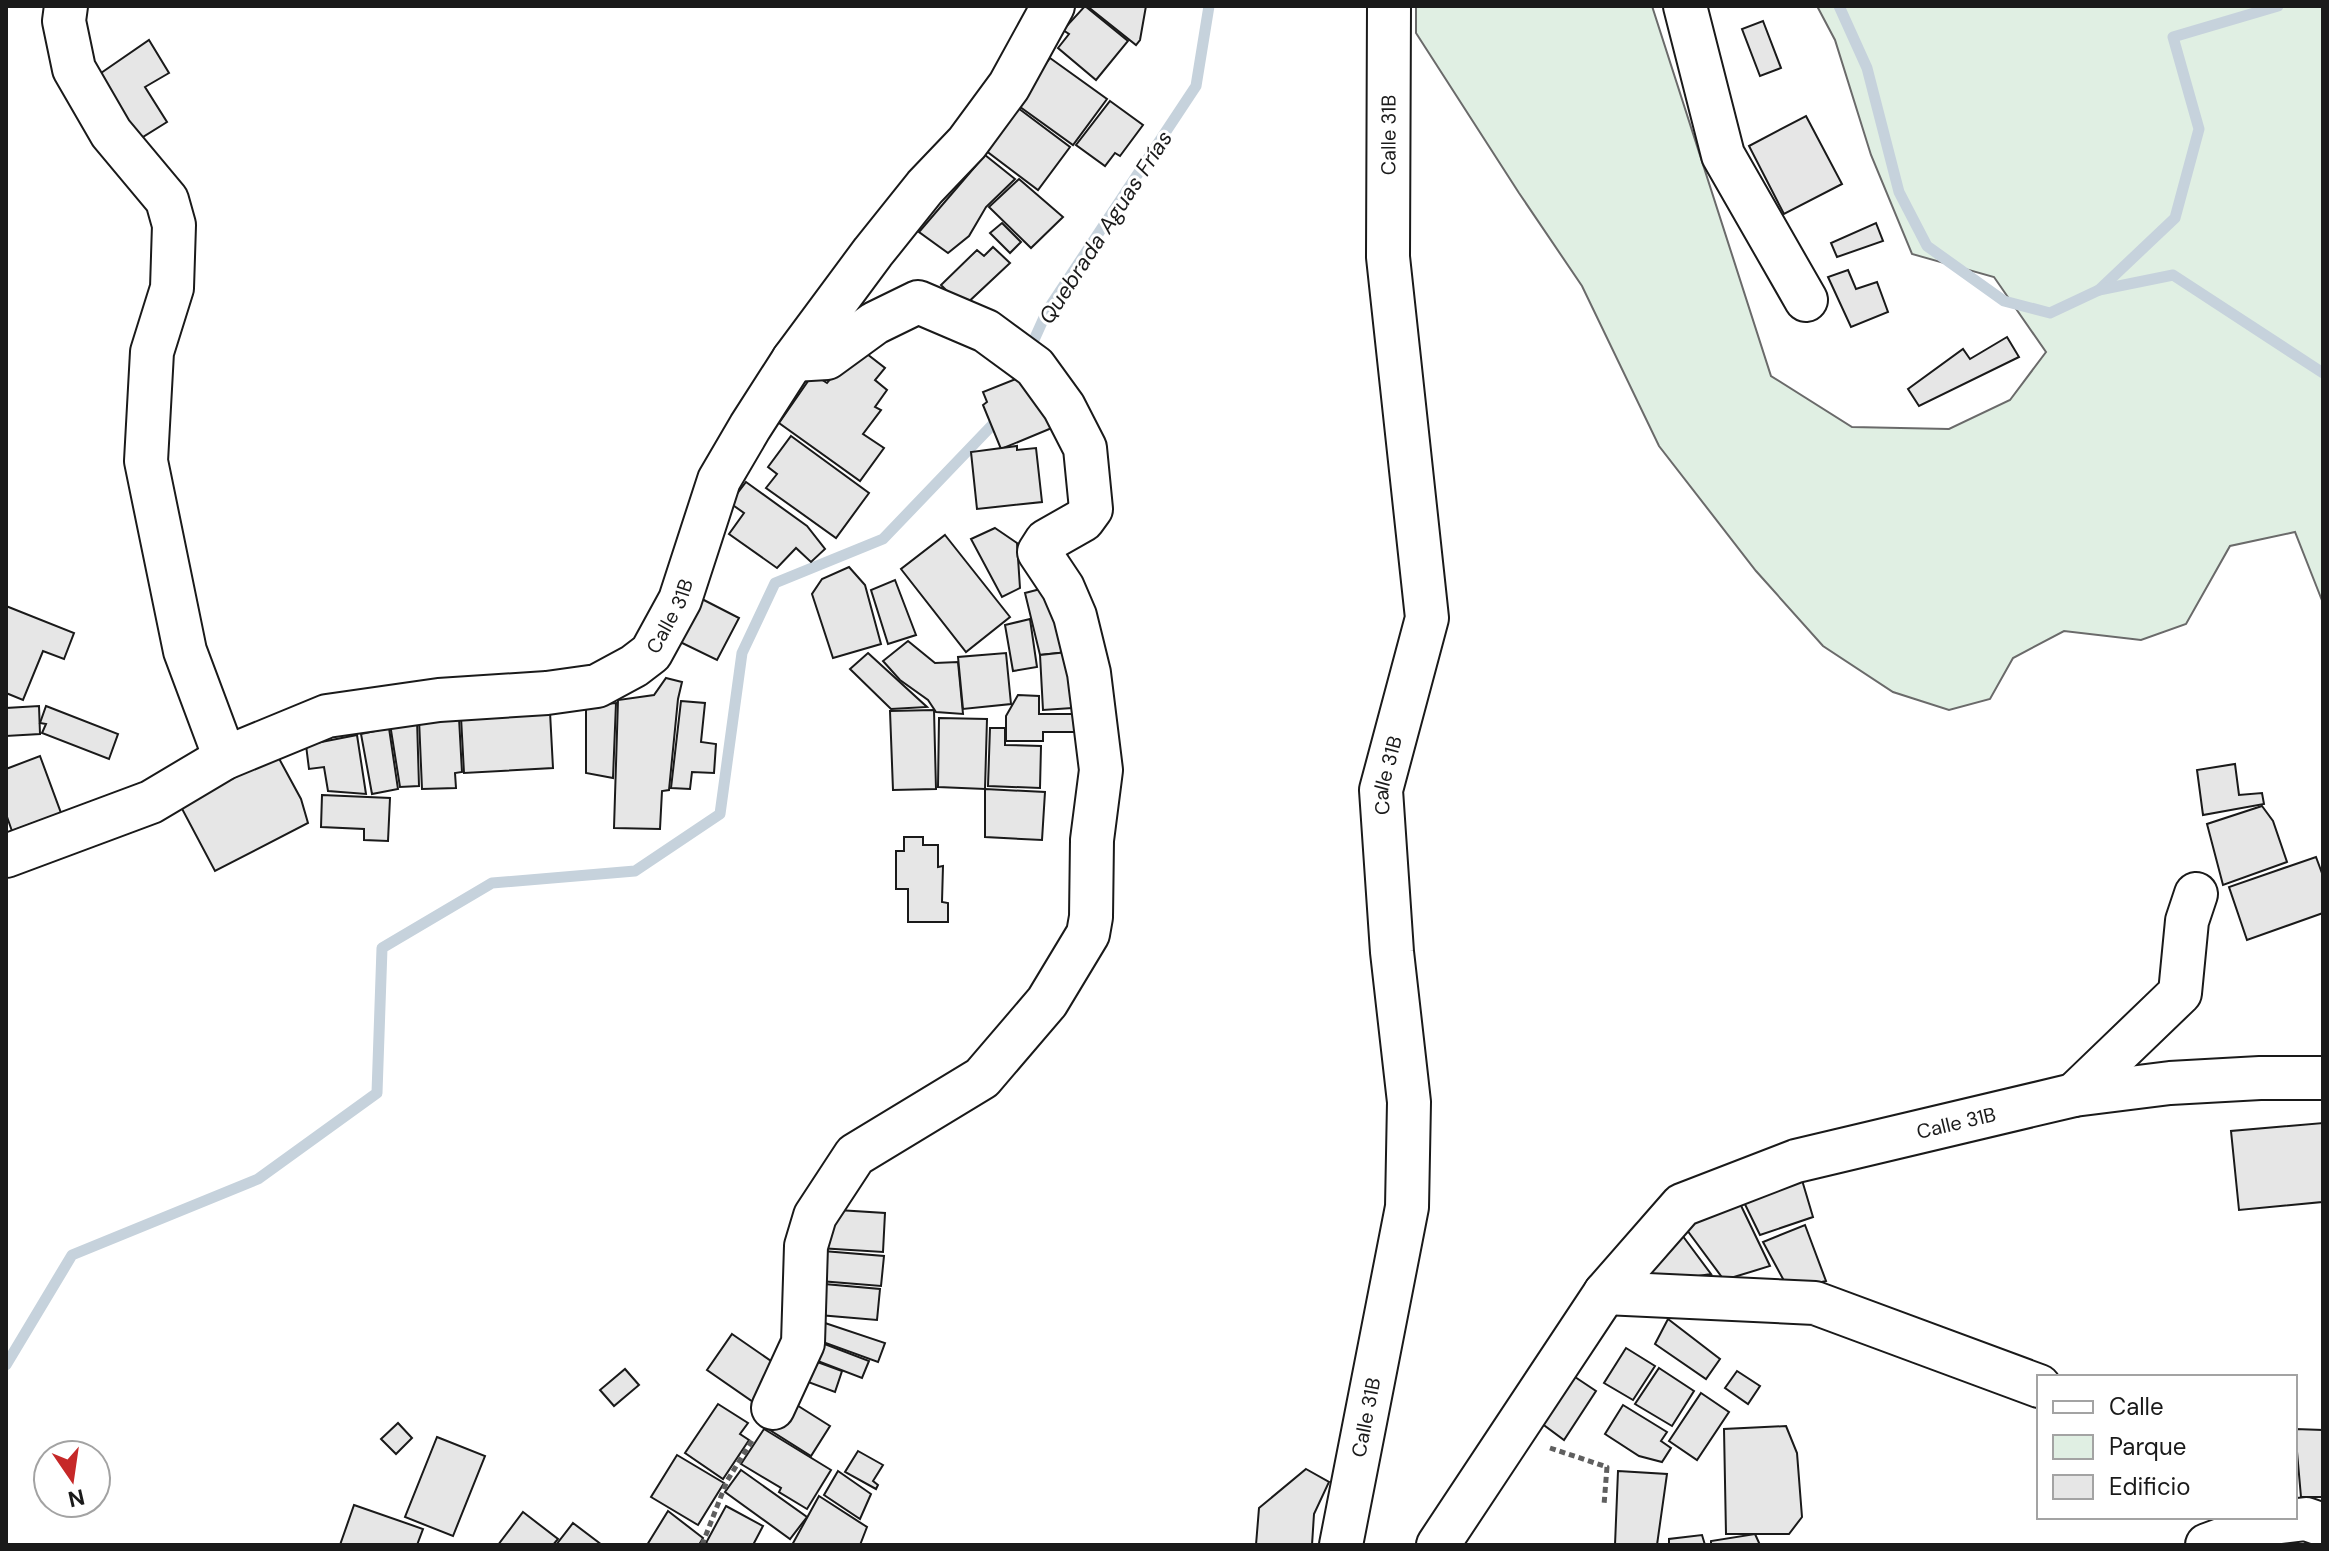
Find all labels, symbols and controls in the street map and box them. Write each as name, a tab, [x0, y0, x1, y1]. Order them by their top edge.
street label: Calle 31B	[1375, 94, 1402, 175]
water label: Quebrada Aguas Frías	[1032, 125, 1179, 330]
street label: Calle 31B	[640, 576, 699, 658]
street label: Calle 31B	[1368, 733, 1408, 816]
street label: Calle 31B	[1914, 1101, 1998, 1145]
street label: Calle 31B	[1345, 1375, 1386, 1459]
legend	[2037, 1375, 2297, 1519]
text: Calle	[2109, 1391, 2164, 1422]
text: Parque	[2109, 1431, 2186, 1462]
north arrow	[32, 1439, 112, 1519]
text: Edificio	[2109, 1471, 2191, 1502]
text: N	[65, 1482, 87, 1514]

